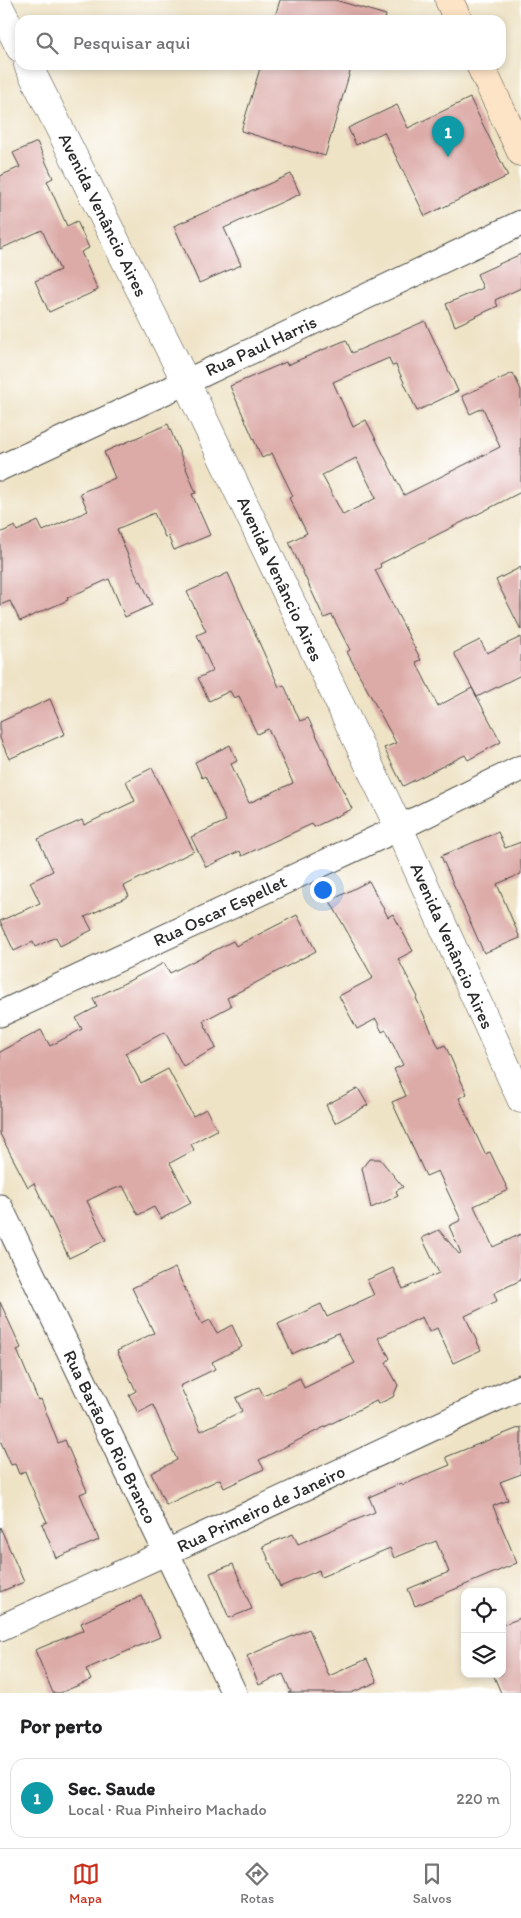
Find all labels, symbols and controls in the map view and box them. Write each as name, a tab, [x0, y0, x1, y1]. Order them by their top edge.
search box	[15, 15, 506, 70]
icon: search	[33, 29, 61, 57]
text: Pesquisar aqui	[73, 31, 190, 54]
pin: 1	[432, 116, 464, 157]
street label: Avenida Venâncio Aires	[54, 130, 152, 300]
street label: Rua Paul Harris	[202, 311, 320, 381]
street label: Avenida Venâncio Aires	[232, 493, 328, 665]
street label: Avenida Venâncio Aires	[405, 860, 499, 1032]
street label: Rua Oscar Espellet	[150, 870, 290, 952]
your location	[310, 877, 336, 903]
street label: Rua Barão do Rio Branco	[58, 1347, 162, 1527]
street label: Rua Primeiro de Janeiro	[173, 1460, 349, 1558]
map controls	[461, 1588, 506, 1678]
button: locate	[461, 1588, 506, 1633]
button: layers	[461, 1633, 506, 1678]
text: Por perto	[20, 1713, 102, 1738]
text: Sec. Saude	[68, 1777, 155, 1800]
text: 1	[33, 1789, 41, 1808]
text: 220 m	[456, 1789, 500, 1808]
text: Local · Rua Pinheiro Machado	[68, 1800, 267, 1819]
tab: Mapa	[69, 1860, 102, 1907]
tab: Rotas	[240, 1860, 274, 1907]
tab: Salvos	[413, 1860, 452, 1907]

